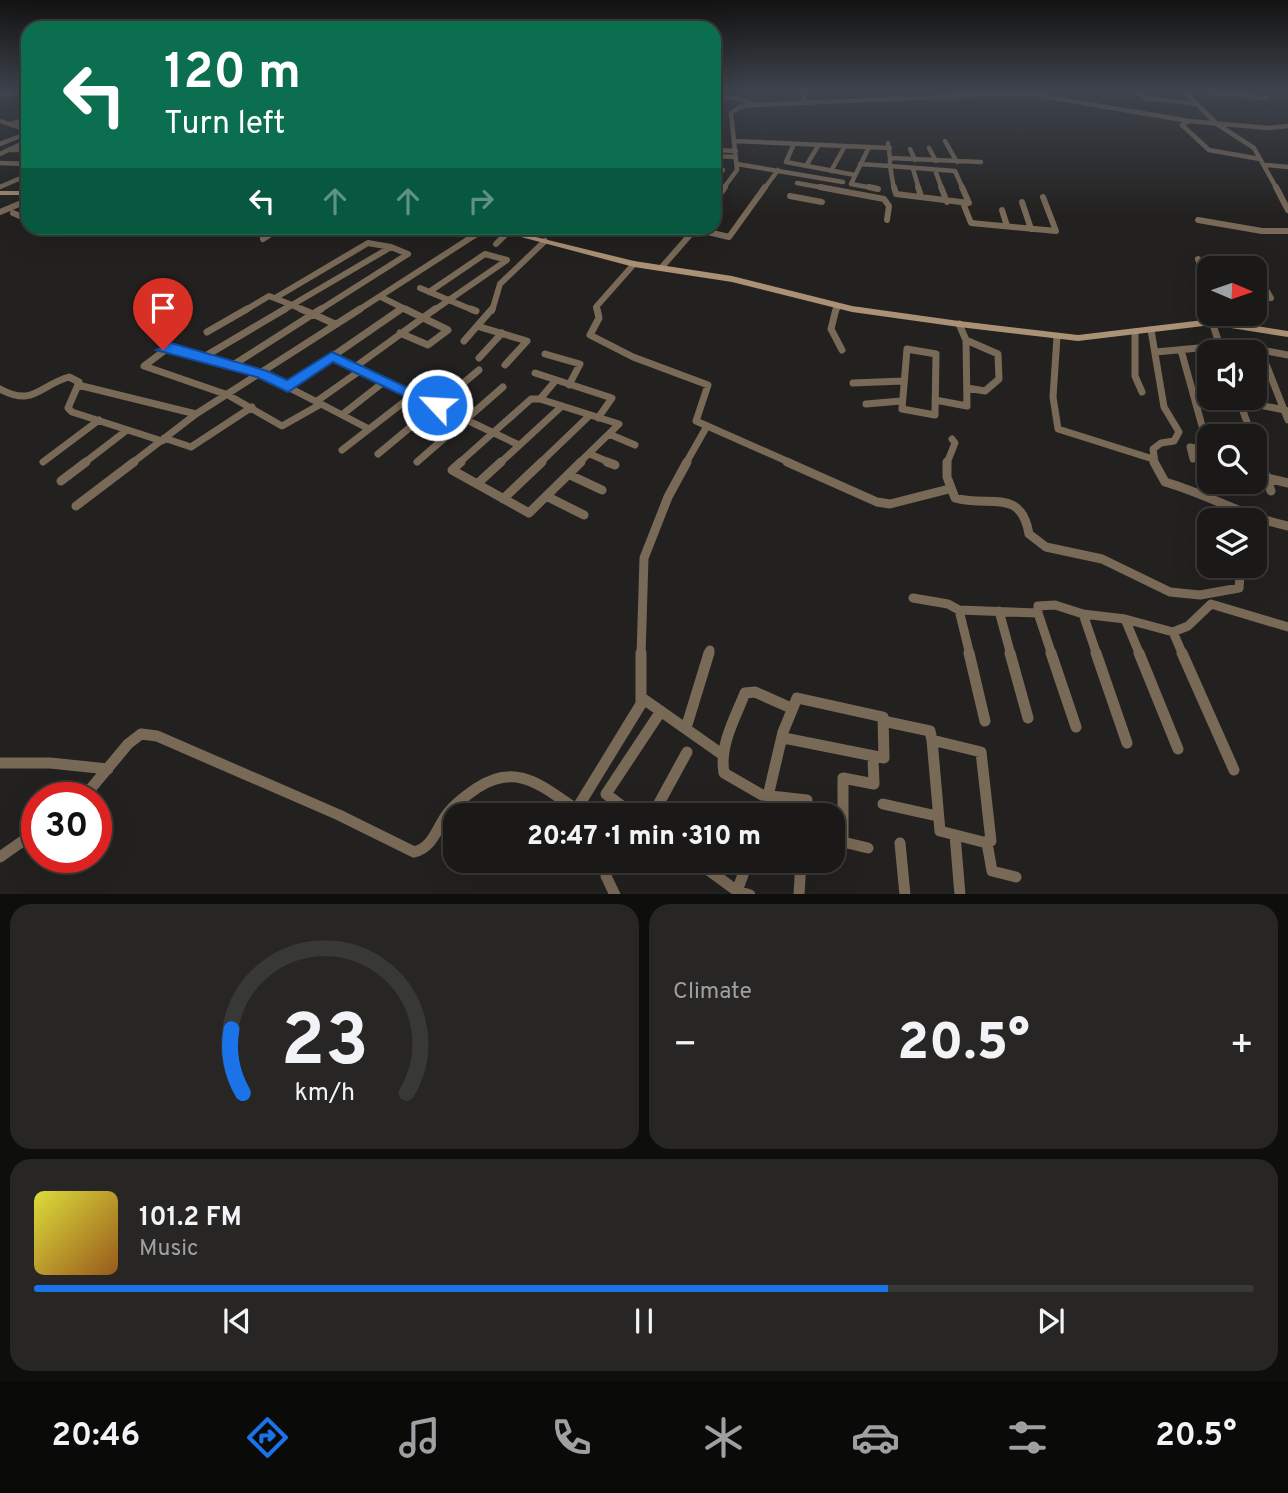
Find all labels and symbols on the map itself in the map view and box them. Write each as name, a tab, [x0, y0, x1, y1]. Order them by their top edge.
north arrow	[1197, 256, 1267, 326]
pin	[133, 278, 193, 350]
position arrow	[400, 368, 474, 442]
speed limit sign: 30	[21, 782, 112, 873]

